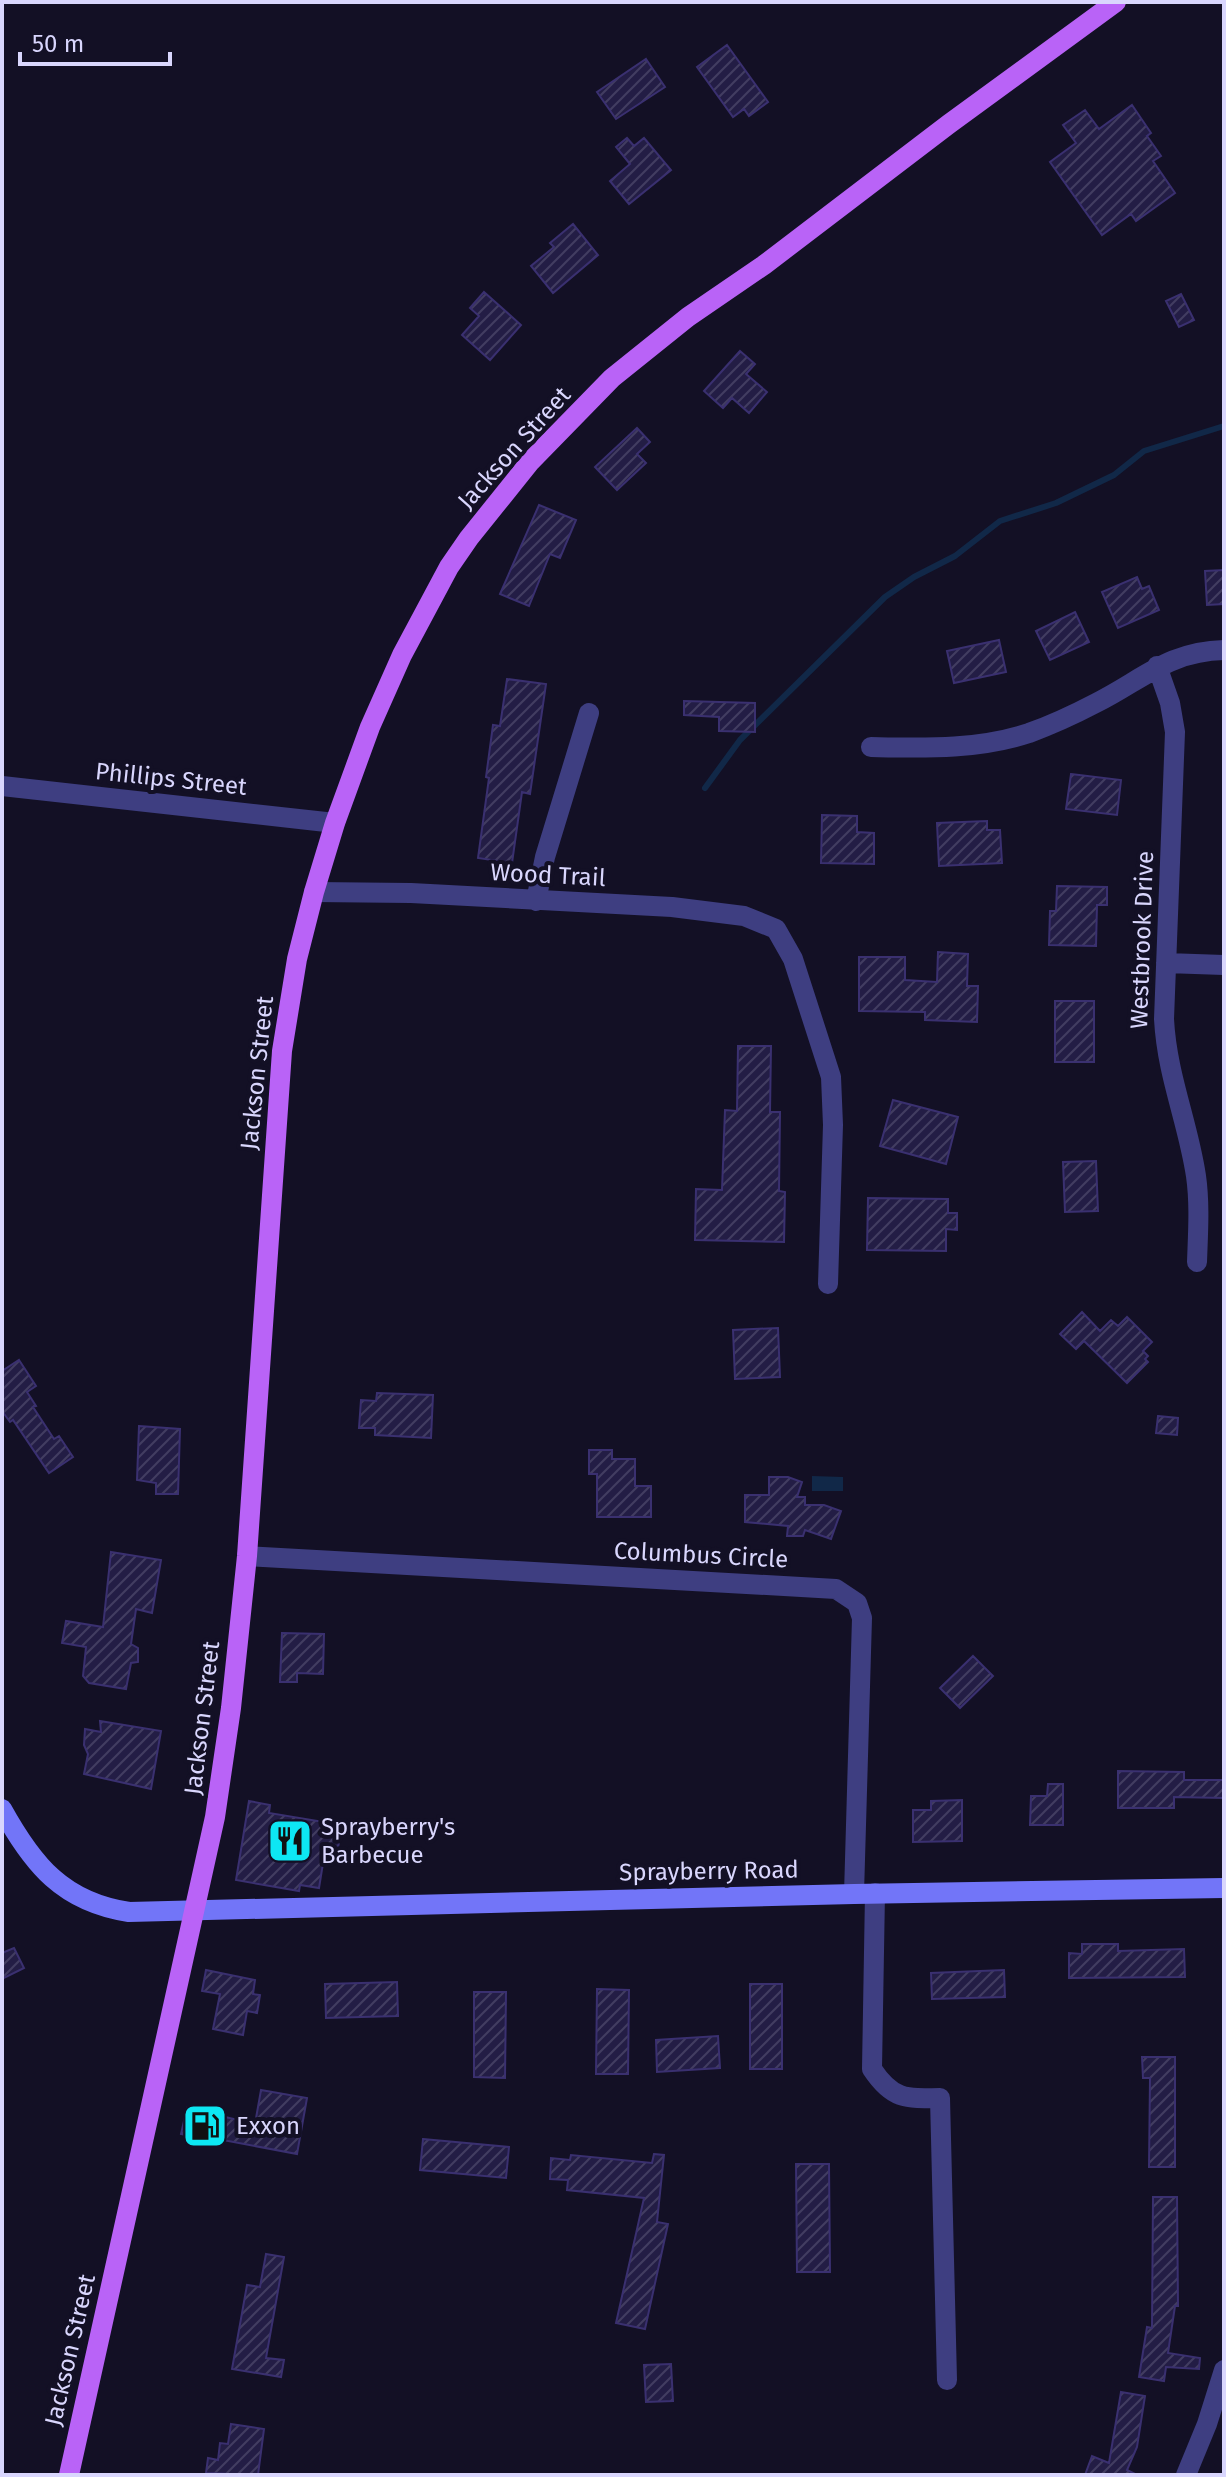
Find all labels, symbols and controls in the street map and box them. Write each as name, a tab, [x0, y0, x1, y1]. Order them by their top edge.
scale bar	[20, 16, 170, 66]
text: 50 m	[32, 30, 84, 58]
street label: Jackson Street	[452, 381, 576, 515]
street label: Phillips Street	[94, 757, 248, 801]
street label: Westbrook Drive	[1125, 850, 1159, 1030]
street label: Wood Trail	[490, 858, 606, 892]
street label: Jackson Street	[235, 994, 279, 1151]
street label: Columbus Circle	[613, 1536, 789, 1574]
street label: Jackson Street	[179, 1639, 225, 1797]
place label: Sprayberry's Barbecue	[321, 1813, 455, 1869]
restaurant icon: Sprayberry's Barbecue	[266, 1817, 314, 1865]
street label: Sprayberry Road	[619, 1855, 799, 1887]
fuel station icon: Exxon	[181, 2102, 229, 2150]
place label: Exxon	[236, 2112, 300, 2140]
street label: Jackson Street	[39, 2271, 101, 2429]

